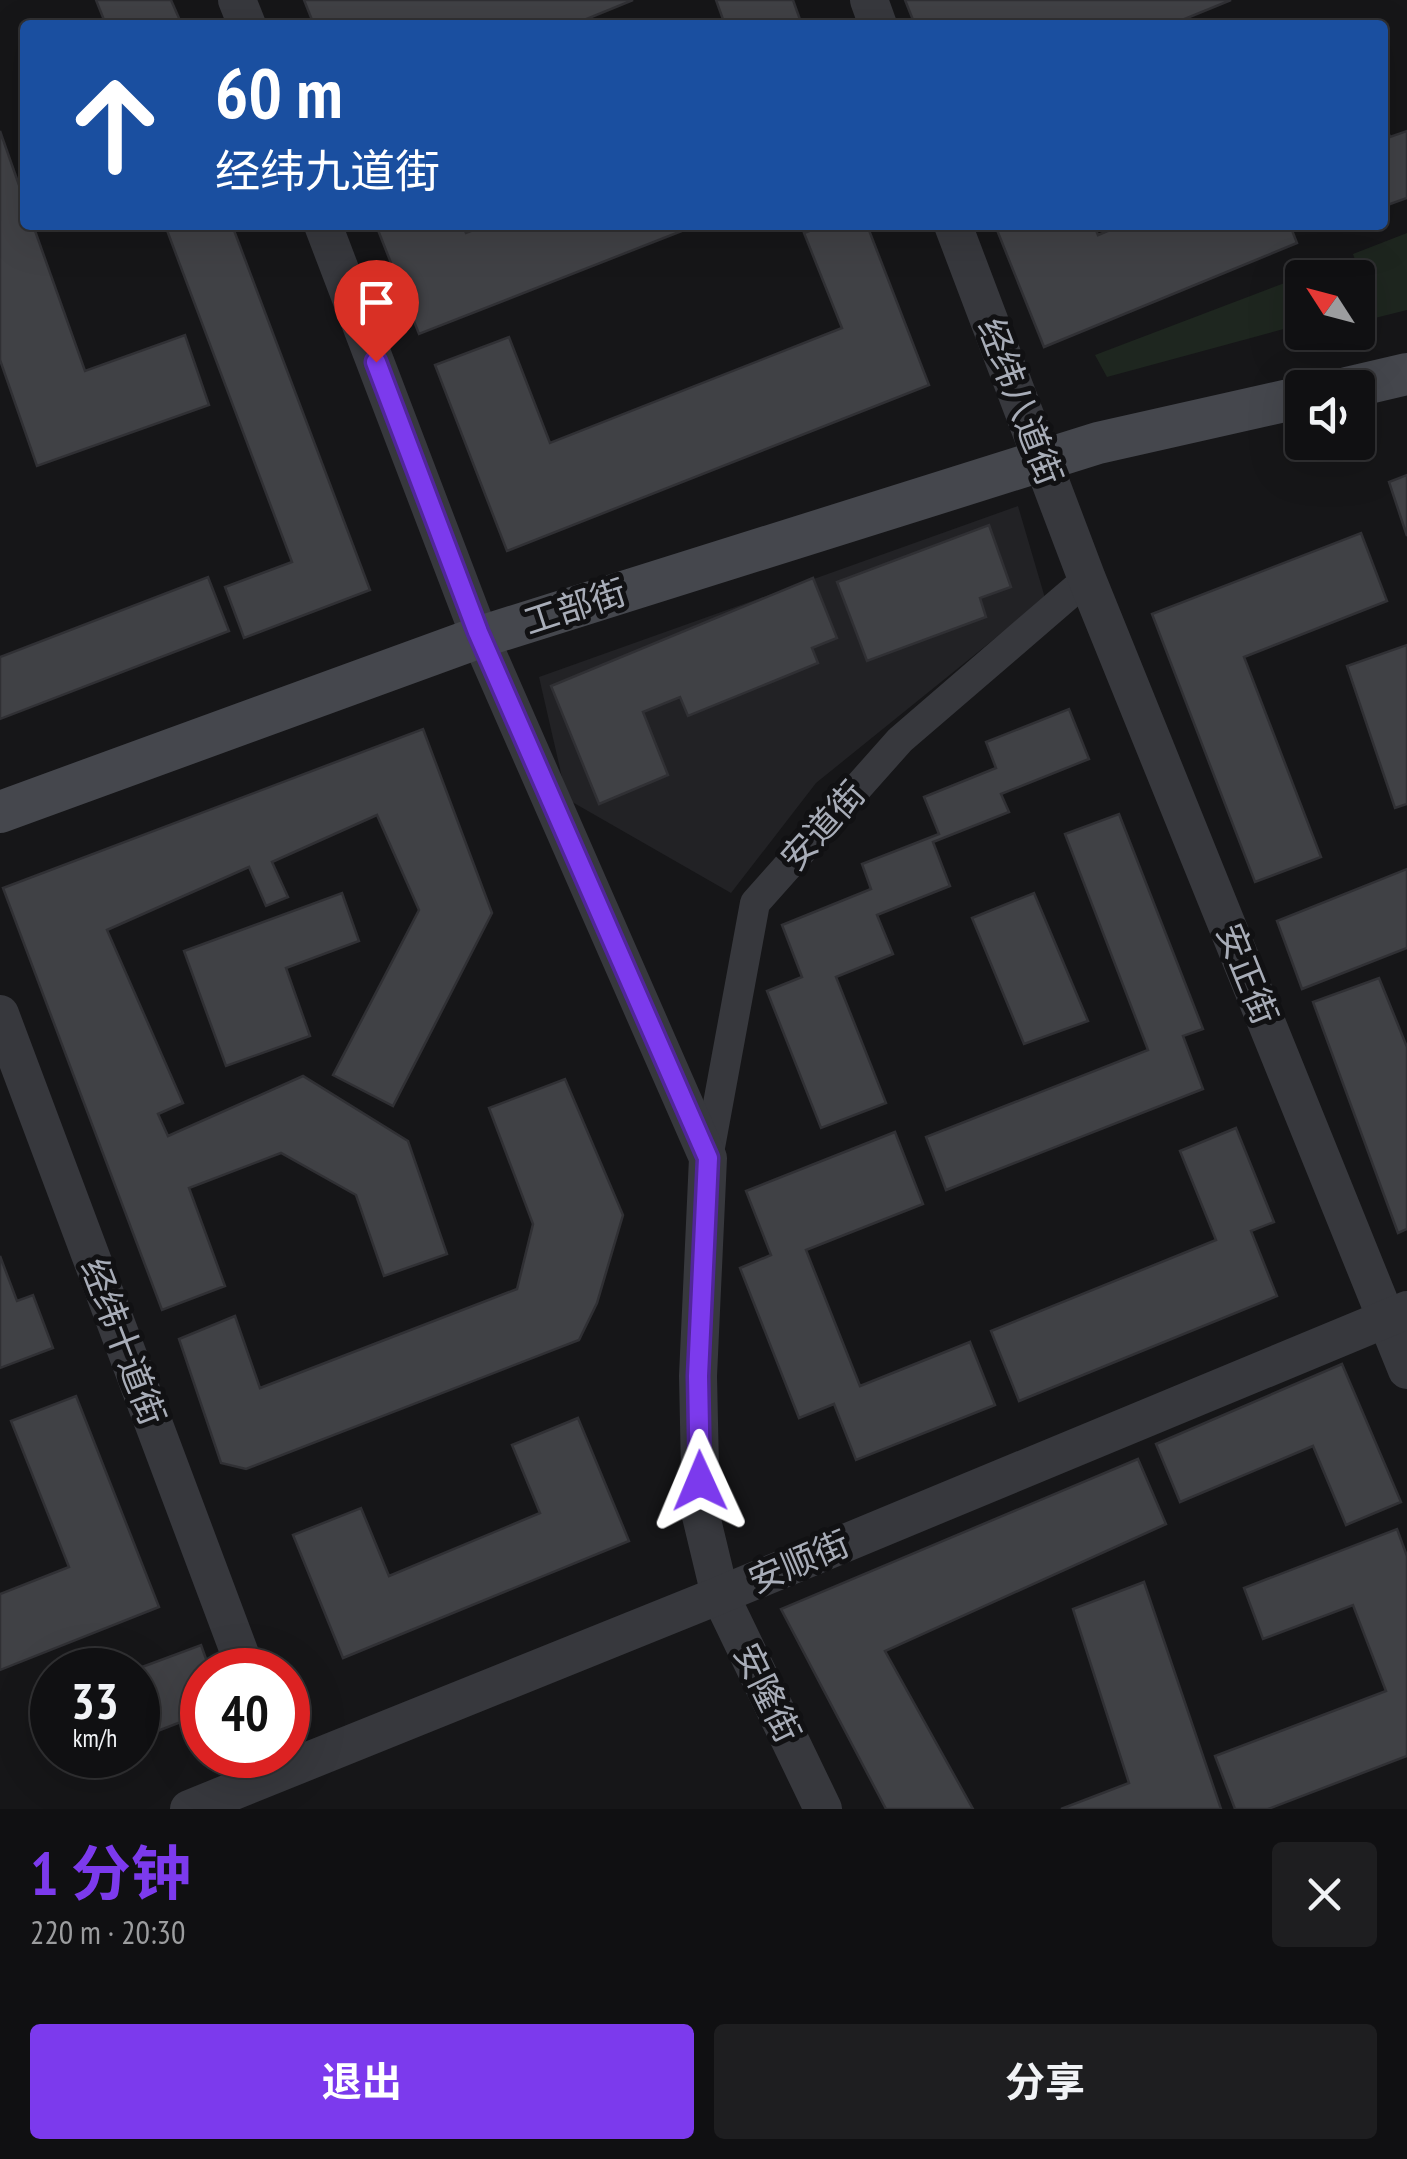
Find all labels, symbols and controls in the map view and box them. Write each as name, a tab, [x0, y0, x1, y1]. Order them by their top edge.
text: 60 m	[215, 47, 343, 137]
icon: ahead	[50, 60, 180, 190]
text: 经纬九道街	[215, 141, 440, 199]
pin	[334, 260, 419, 363]
north arrow	[1285, 260, 1375, 350]
map controls	[1285, 260, 1375, 460]
icon: arrive	[349, 275, 404, 330]
street label: 经纬八道街	[968, 312, 1074, 492]
button: sound	[1285, 370, 1375, 460]
street label: 工部街	[518, 568, 632, 644]
street label: 安道街	[770, 771, 874, 880]
street label: 安正街	[1207, 916, 1289, 1031]
street label: 经纬十道街	[71, 1252, 177, 1432]
position arrow	[648, 1429, 752, 1533]
street label: 安顺街	[741, 1519, 856, 1603]
street label: 安隆街	[724, 1635, 812, 1750]
speed limit sign: 40	[180, 1648, 310, 1778]
text: 33	[71, 1668, 119, 1733]
text: km/h	[73, 1722, 117, 1754]
text: 1 分钟	[30, 1834, 191, 1912]
button: close	[1272, 1842, 1377, 1947]
text: 220 m · 20:30	[30, 1911, 185, 1953]
button: 退出	[30, 2024, 694, 2139]
button: 分享	[714, 2024, 1377, 2139]

